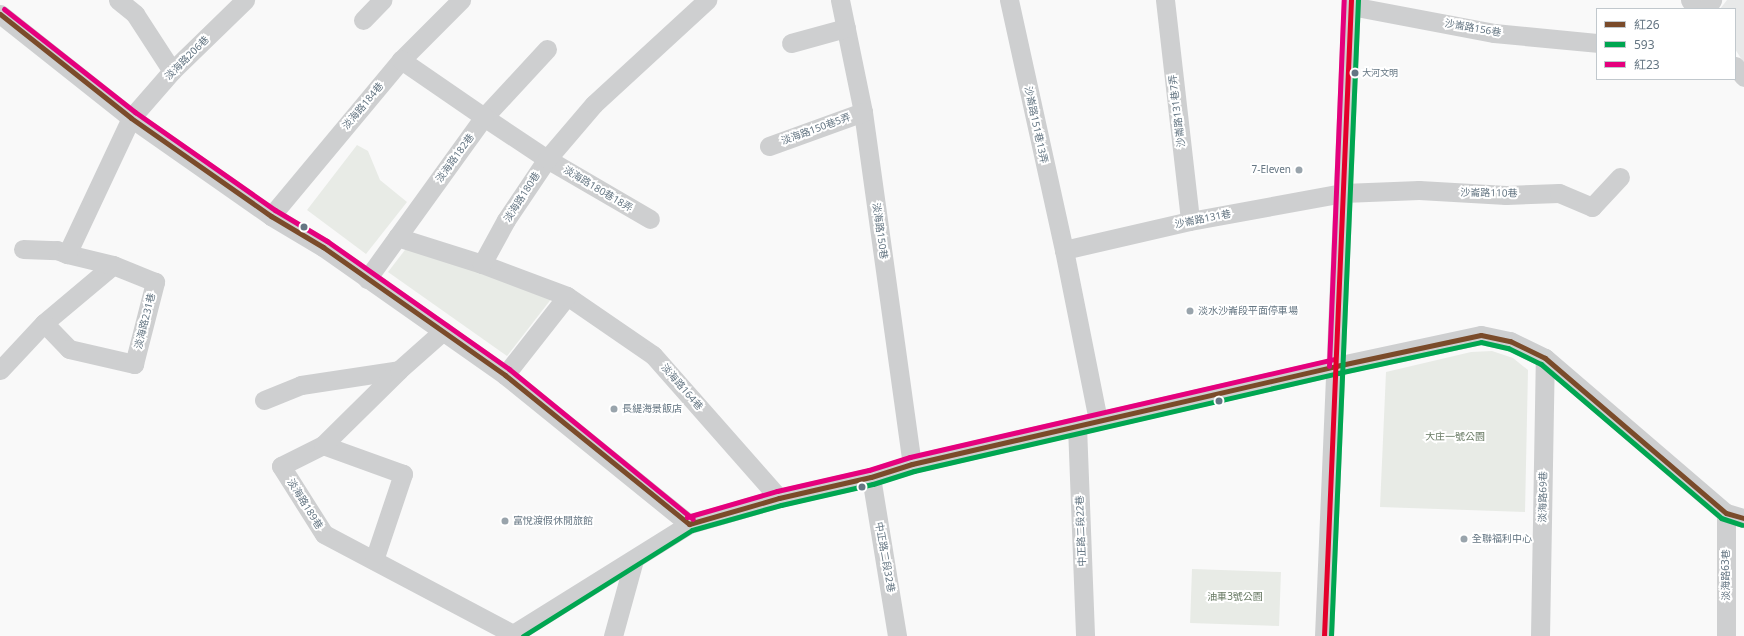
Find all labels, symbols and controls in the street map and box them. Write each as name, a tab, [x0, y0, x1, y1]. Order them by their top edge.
legend	[1596, 8, 1736, 80]
text: 紅26	[1634, 16, 1660, 33]
street label: 沙崙路156巷	[1444, 17, 1502, 39]
street label: 淡海路206巷	[163, 34, 211, 82]
text: 593	[1634, 36, 1655, 53]
text: 紅23	[1634, 56, 1660, 73]
marker: 大河文明	[1350, 68, 1360, 78]
place label: 大河文明	[1362, 68, 1398, 78]
street label: 沙崙路131巷7弄	[1167, 74, 1187, 148]
street label: 淡海路184巷	[340, 80, 386, 132]
street label: 沙崙路151巷13弄	[1022, 85, 1050, 165]
street label: 淡海路150巷5弄	[780, 111, 852, 147]
street label: 淡海路182巷	[433, 131, 477, 185]
street label: 淡海路180巷18弄	[561, 164, 635, 214]
place label: 7-Eleven	[1252, 164, 1291, 176]
marker: 7-Eleven	[1294, 165, 1304, 175]
street label: 淡海路180巷	[501, 170, 543, 224]
street label: 沙崙路110巷	[1460, 187, 1518, 199]
street label: 淡海路150巷	[870, 202, 890, 260]
street label: 沙崙路131巷	[1174, 208, 1232, 230]
unlabelled marker	[299, 222, 309, 232]
street label: 淡海路231巷	[132, 292, 158, 350]
place label: 淡水沙崙段平面停車場	[1198, 305, 1298, 317]
marker: 淡水沙崙段平面停車場	[1185, 306, 1195, 316]
street label: 淡海路164巷	[659, 361, 705, 413]
unlabelled marker	[1214, 396, 1224, 406]
place label: 長緹海景飯店	[622, 403, 682, 415]
marker: 長緹海景飯店	[609, 404, 619, 414]
park label: 大庄一號公園	[1425, 431, 1485, 443]
street label: 淡海路69巷	[1537, 471, 1549, 523]
street label: 淡海路189巷	[285, 477, 325, 531]
unlabelled marker	[857, 482, 867, 492]
street label: 中正路二段22巷	[1074, 495, 1088, 567]
place label: 富悅渡假休閒旅館	[513, 515, 593, 527]
marker: 富悅渡假休閒旅館	[500, 516, 510, 526]
street label: 中正路二段32巷	[873, 521, 897, 593]
place label: 全聯福利中心	[1472, 533, 1532, 545]
marker: 全聯福利中心	[1459, 534, 1469, 544]
street label: 淡海路63巷	[1720, 549, 1732, 601]
park label: 油車3號公園	[1207, 591, 1263, 603]

